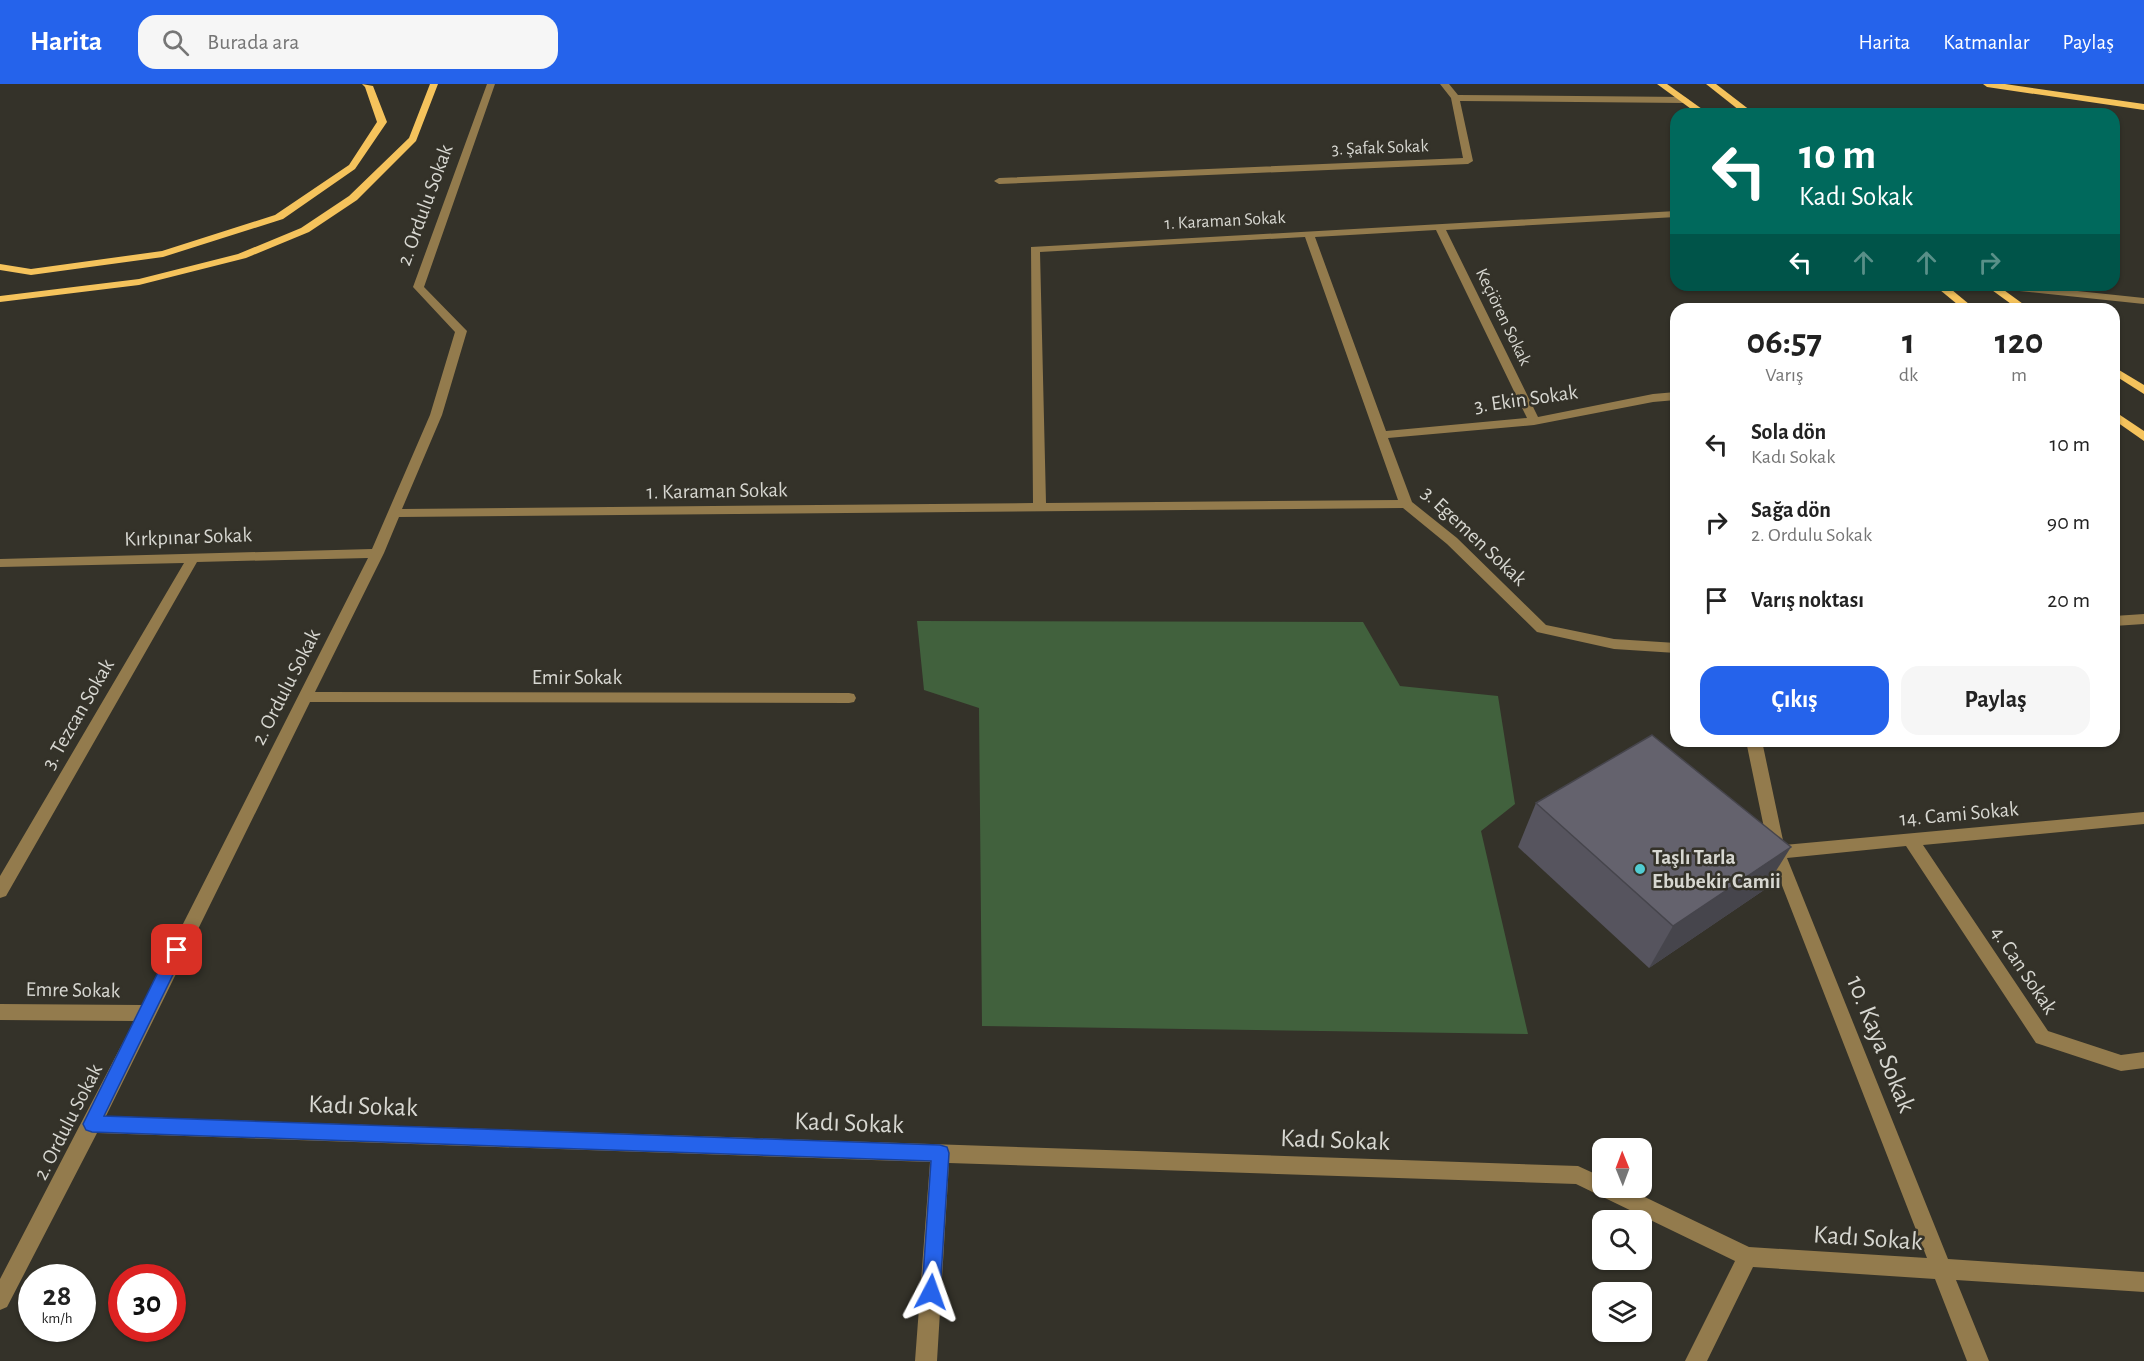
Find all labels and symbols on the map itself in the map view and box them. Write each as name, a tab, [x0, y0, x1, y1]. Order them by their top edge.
street label: 3. Şafak Sokak	[1331, 137, 1430, 159]
street label: 2. Ordulu Sokak	[393, 141, 457, 268]
street label: 1. Karaman Sokak	[1164, 209, 1287, 233]
street label: Keçiören Sokak	[1472, 266, 1535, 369]
street label: 3. Ekin Sokak	[1473, 381, 1579, 417]
street label: 1. Karaman Sokak	[646, 479, 788, 503]
street label: 3. Egemen Sokak	[1417, 482, 1531, 590]
street label: Kırkpınar Sokak	[124, 524, 253, 550]
street label: 2. Ordulu Sokak	[248, 625, 324, 748]
street label: 3. Tezcan Sokak	[38, 655, 118, 773]
street label: Emir Sokak	[532, 667, 623, 688]
street label: 14. Cami Sokak	[1899, 798, 2020, 830]
place label: Taşlı Tarla Ebubekir Camii	[1652, 847, 1781, 892]
marker: Taşlı Tarla Ebubekir Camii	[1633, 862, 1647, 876]
street label: 4. Can Sokak	[1987, 922, 2061, 1018]
pin	[151, 924, 202, 975]
street label: 10. Kaya Sokak	[1842, 972, 1920, 1116]
street label: Emre Sokak	[25, 979, 121, 1001]
street label: 2. Ordulu Sokak	[30, 1060, 106, 1183]
street label: Kadı Sokak	[308, 1091, 418, 1121]
street label: Kadı Sokak	[794, 1108, 904, 1138]
street label: Kadı Sokak	[1280, 1125, 1390, 1155]
north arrow	[1592, 1138, 1652, 1198]
street label: Kadı Sokak	[1812, 1221, 1924, 1255]
position arrow	[899, 1260, 963, 1324]
speed limit sign: 30	[108, 1264, 186, 1342]

